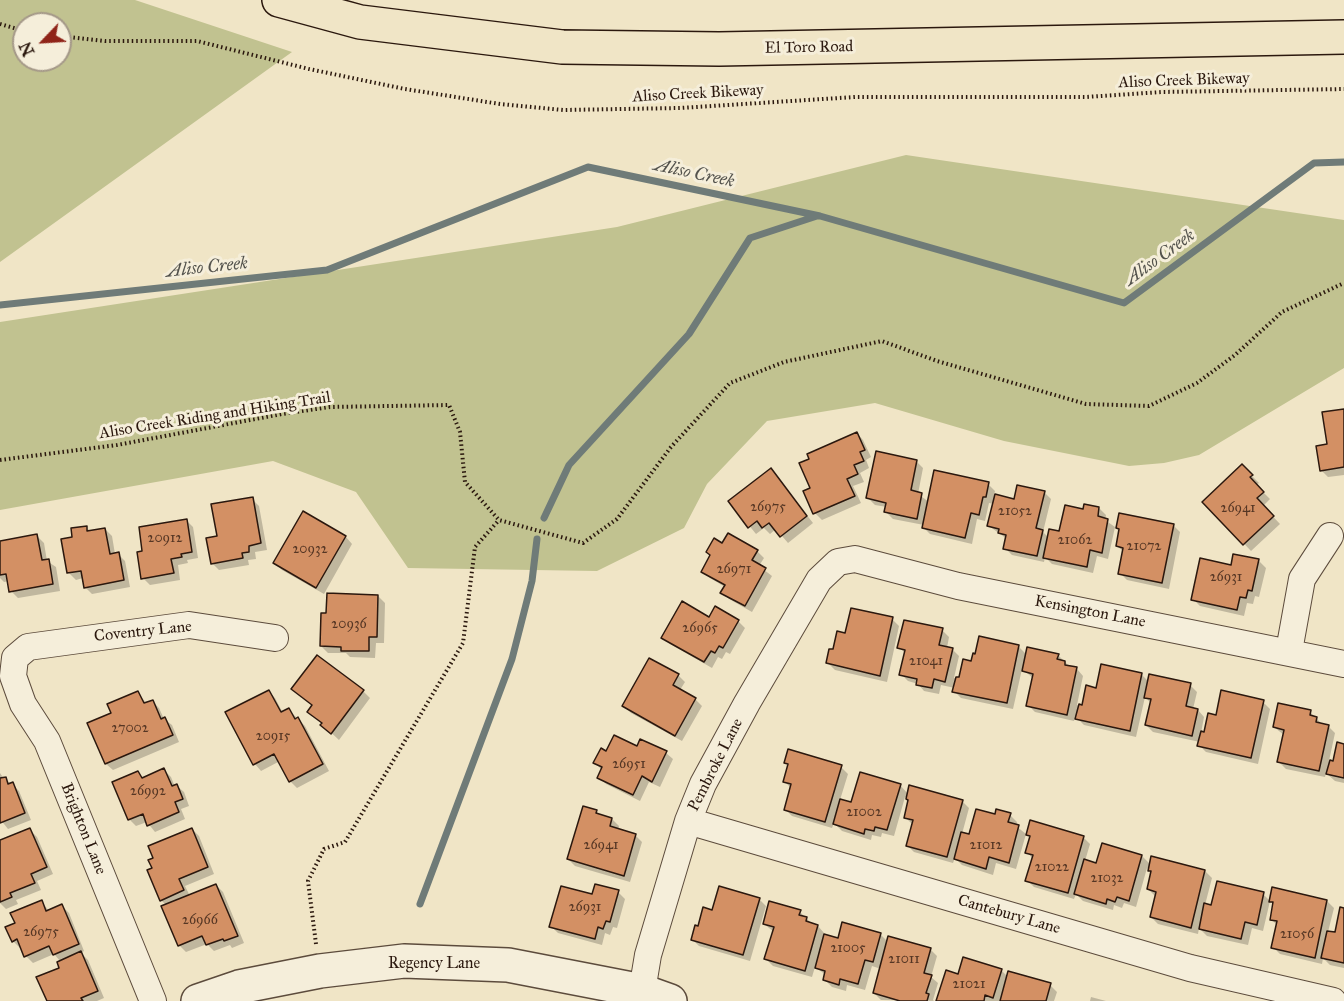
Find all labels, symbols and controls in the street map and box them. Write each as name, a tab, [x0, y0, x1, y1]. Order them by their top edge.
north arrow	[12, 12, 72, 72]
street label: El Toro Road	[765, 38, 853, 58]
text: N	[16, 39, 39, 59]
street label: Aliso Creek Bikeway	[1118, 69, 1250, 93]
street label: Aliso Creek Bikeway	[632, 81, 764, 107]
water label: Aliso Creek	[652, 155, 736, 193]
water label: Aliso Creek	[1120, 225, 1200, 291]
water label: Aliso Creek	[165, 253, 249, 283]
street label: Aliso Creek Riding and Hiking Trail	[98, 388, 332, 444]
house number: 26975	[750, 500, 786, 516]
house number: 26941	[1221, 501, 1255, 517]
house number: 21052	[998, 504, 1032, 520]
house number: 20912	[148, 531, 182, 547]
house number: 21062	[1058, 533, 1092, 549]
house number: 21072	[1127, 539, 1161, 555]
house number: 20932	[292, 542, 328, 558]
house number: 26971	[717, 562, 751, 578]
house number: 26931	[1210, 570, 1242, 586]
street label: Kensington Lane	[1033, 592, 1147, 632]
street label: Coventry Lane	[93, 617, 193, 647]
house number: 20936	[331, 617, 367, 633]
house number: 26965	[682, 621, 718, 637]
house number: 21041	[909, 654, 943, 670]
street label: Pembroke Lane	[684, 715, 748, 815]
house number: 27002	[111, 721, 149, 737]
house number: 20915	[256, 729, 290, 745]
house number: 26951	[612, 757, 646, 773]
street label: Brighton Lane	[56, 780, 110, 878]
house number: 26992	[130, 784, 166, 800]
house number: 21002	[846, 805, 882, 821]
house number: 26941	[584, 838, 618, 854]
house number: 21012	[970, 838, 1002, 854]
house number: 21022	[1035, 860, 1069, 876]
house number: 21032	[1090, 871, 1124, 887]
street label: Cantebury Lane	[956, 891, 1062, 939]
house number: 26931	[569, 900, 601, 916]
house number: 26966	[182, 913, 218, 929]
house number: 26975	[23, 925, 59, 941]
house number: 21056	[1280, 927, 1314, 943]
house number: 21005	[830, 941, 866, 957]
house number: 21011	[888, 952, 920, 968]
street label: Regency Lane	[388, 954, 480, 974]
house number: 21021	[953, 977, 985, 993]

